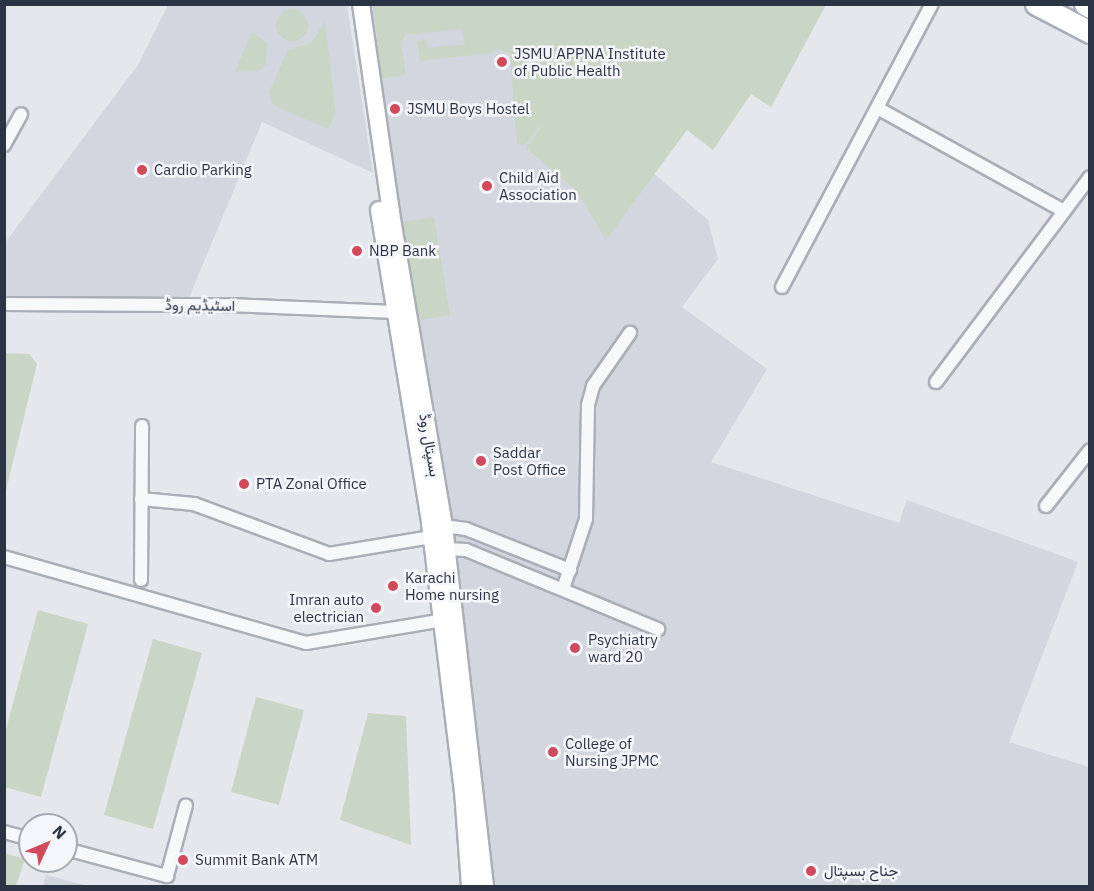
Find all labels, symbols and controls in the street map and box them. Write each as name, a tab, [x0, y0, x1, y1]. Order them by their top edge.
place label: JSMU APPNA Institute of Public Health	[514, 44, 666, 79]
marker: JSMU APPNA Institute of Public Health	[495, 55, 509, 69]
place label: JSMU Boys Hostel	[407, 100, 529, 118]
marker: JSMU Boys Hostel	[388, 102, 402, 116]
place label: Cardio Parking	[154, 161, 252, 179]
marker: Cardio Parking	[135, 163, 149, 177]
place label: Child Aid Association	[499, 168, 577, 203]
marker: Child Aid Association	[480, 179, 494, 193]
place label: NBP Bank	[369, 242, 436, 260]
marker: NBP Bank	[350, 244, 364, 258]
street label: اسٹیڈیم روڈ	[165, 295, 235, 315]
street label: ہسپتال روڈ	[416, 412, 444, 478]
place label: Saddar Post Office	[493, 443, 566, 478]
marker: Saddar Post Office	[474, 454, 488, 468]
place label: PTA Zonal Office	[256, 475, 367, 493]
marker: PTA Zonal Office	[237, 477, 251, 491]
place label: Karachi Home nursing	[405, 568, 499, 603]
marker: Karachi Home nursing	[386, 579, 400, 593]
place label: Imran auto electrician	[289, 590, 364, 625]
marker: Imran auto electrician	[369, 601, 383, 615]
place label: Psychiatry ward 20	[588, 630, 658, 665]
marker: Psychiatry ward 20	[566, 639, 584, 657]
place label: College of Nursing JPMC	[565, 734, 659, 769]
marker: College of Nursing JPMC	[546, 745, 560, 759]
north arrow	[18, 813, 78, 873]
text: N	[48, 821, 71, 843]
place label: Summit Bank ATM	[195, 851, 318, 869]
marker: Summit Bank ATM	[176, 853, 190, 867]
marker: جناح ہسپتال	[802, 862, 820, 880]
place label: جناح ہسپتال	[824, 862, 898, 880]

